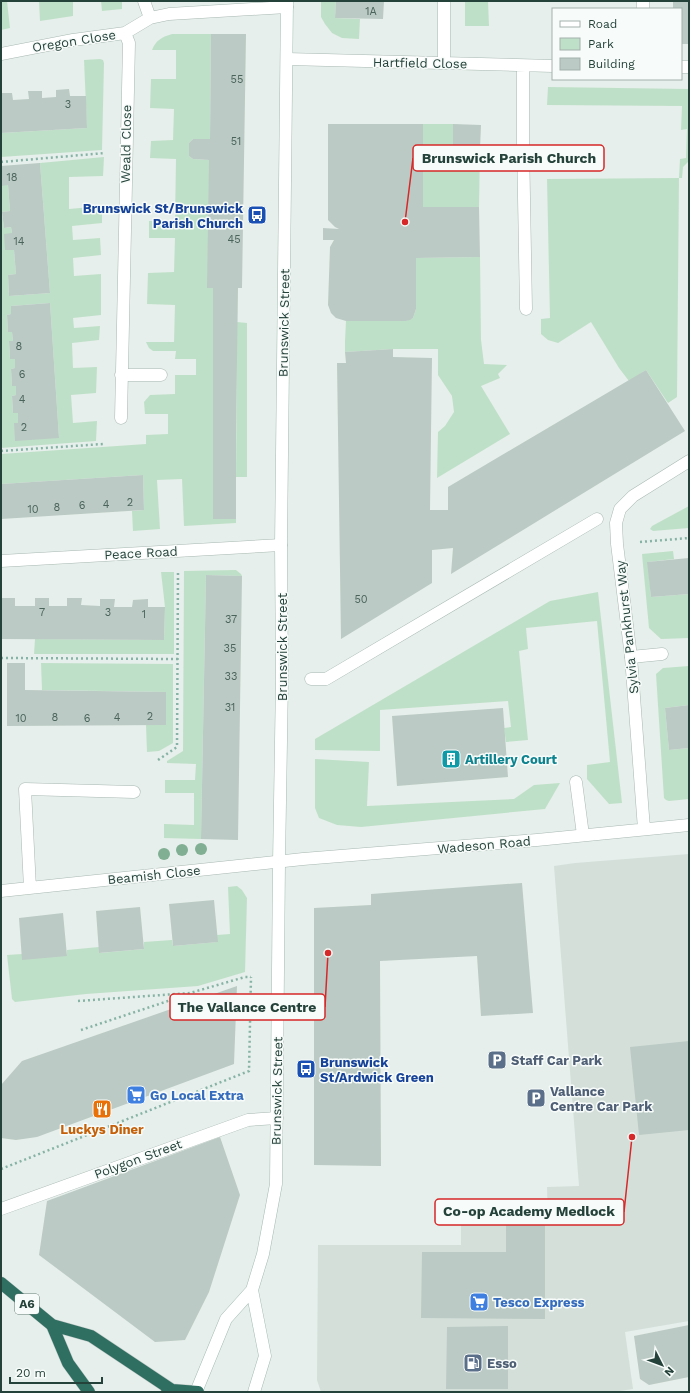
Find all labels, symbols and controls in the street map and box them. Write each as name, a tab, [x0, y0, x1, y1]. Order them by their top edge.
house number: 1A	[365, 5, 377, 18]
legend	[552, 8, 682, 80]
text: Road	[588, 17, 617, 31]
street label: Oregon Close	[31, 27, 117, 55]
text: Park	[588, 37, 614, 51]
street label: Hartfield Close	[373, 55, 467, 71]
text: Building	[588, 57, 635, 71]
house number: 55	[231, 73, 243, 86]
house number: 3	[65, 98, 71, 111]
street label: Weald Close	[118, 105, 134, 183]
house number: 51	[231, 135, 241, 148]
callout: Brunswick Parish Church	[413, 145, 604, 171]
text: Brunswick Parish Church	[422, 150, 596, 166]
house number: 18	[6, 171, 18, 184]
place label: Brunswick St/Brunswick Parish Church	[83, 201, 244, 231]
bus stop icon: Brunswick St/Brunswick Parish Church	[246, 204, 268, 226]
house number: 45	[227, 233, 241, 246]
house number: 14	[13, 235, 25, 248]
street label: Brunswick Street	[276, 268, 292, 377]
house number: 8	[16, 340, 23, 353]
house number: 6	[19, 368, 26, 381]
house number: 4	[19, 393, 26, 406]
house number: 2	[21, 421, 27, 434]
house number: 2	[127, 496, 133, 509]
house number: 4	[103, 498, 110, 511]
house number: 6	[79, 499, 86, 512]
house number: 8	[54, 501, 61, 514]
house number: 10	[27, 503, 39, 516]
street label: Peace Road	[104, 544, 178, 562]
street label: Sylvia Pankhurst Way	[613, 559, 641, 694]
street label: Brunswick Street	[275, 592, 290, 701]
house number: 50	[354, 593, 368, 606]
house number: 7	[39, 606, 45, 619]
house number: 3	[105, 606, 111, 619]
house number: 1	[142, 608, 146, 621]
house number: 37	[225, 613, 237, 626]
house number: 35	[224, 642, 236, 655]
house number: 33	[225, 670, 237, 683]
house number: 31	[225, 701, 235, 714]
house number: 2	[147, 710, 153, 723]
house number: 8	[52, 711, 59, 724]
house number: 4	[114, 711, 121, 724]
house number: 10	[15, 712, 27, 725]
house number: 6	[84, 712, 91, 725]
building icon: Artillery Court	[440, 748, 462, 770]
place label: Artillery Court	[465, 752, 557, 767]
street label: Wadeson Road	[437, 833, 531, 857]
street label: Beamish Close	[107, 863, 201, 887]
callout: The Vallance Centre	[170, 994, 325, 1020]
text: The Vallance Centre	[178, 999, 316, 1015]
street label: Brunswick Street	[269, 1036, 285, 1145]
parking icon: Staff Car Park	[486, 1049, 508, 1071]
place label: Staff Car Park	[511, 1053, 603, 1068]
place label: Brunswick St/Ardwick Green	[320, 1055, 434, 1085]
bus stop icon: Brunswick St/Ardwick Green	[295, 1058, 317, 1080]
supermarket icon: Go Local Extra	[125, 1084, 147, 1106]
place label: Vallance Centre Car Park	[550, 1084, 653, 1114]
parking icon: Vallance Centre Car Park	[525, 1087, 547, 1109]
place label: Go Local Extra	[150, 1088, 244, 1103]
restaurant icon: Luckys Diner	[91, 1098, 113, 1120]
place label: Luckys Diner	[60, 1122, 144, 1137]
street label: Polygon Street	[92, 1136, 184, 1182]
callout: Co-op Academy Medlock	[435, 1199, 624, 1225]
text: Co-op Academy Medlock	[443, 1203, 615, 1219]
supermarket icon: Tesco Express	[468, 1291, 490, 1313]
road number: A6	[15, 1294, 39, 1314]
place label: Tesco Express	[493, 1295, 585, 1310]
north arrow	[642, 1345, 682, 1385]
fuel station icon: Esso	[462, 1352, 484, 1374]
place label: Esso	[487, 1356, 517, 1371]
scale bar	[10, 1359, 102, 1385]
text: N	[662, 1364, 677, 1379]
text: 20 m	[16, 1366, 46, 1380]

